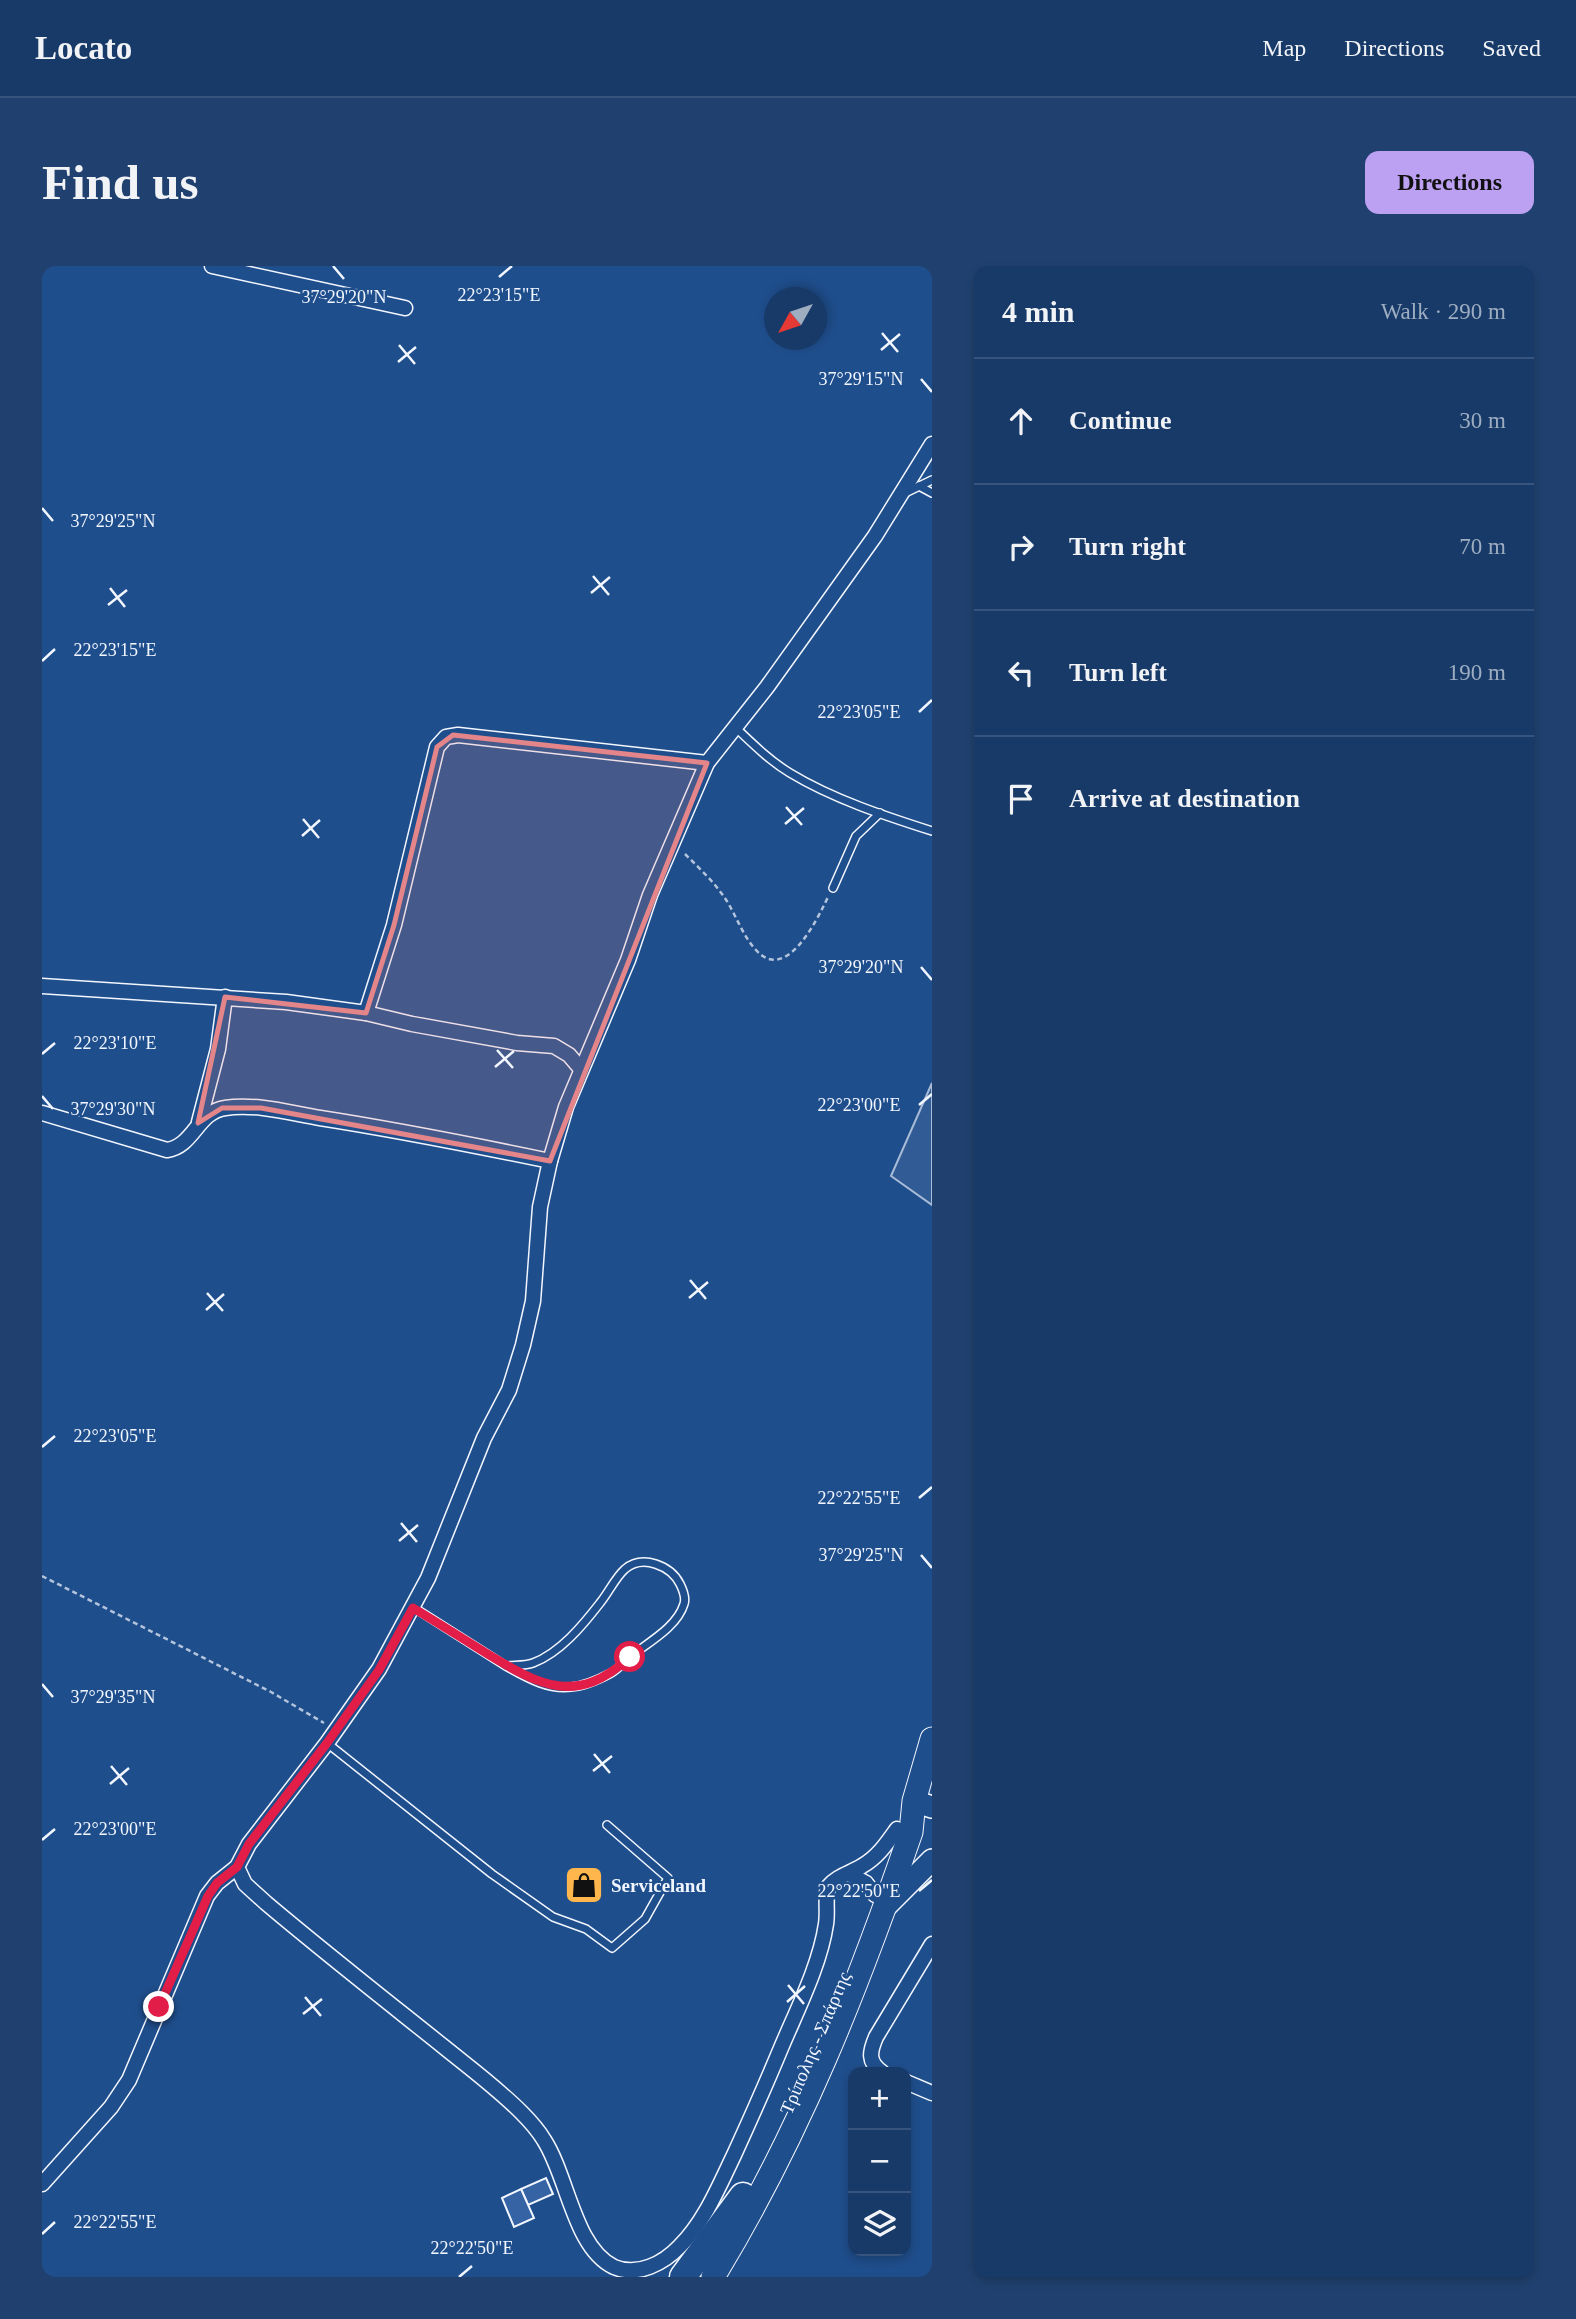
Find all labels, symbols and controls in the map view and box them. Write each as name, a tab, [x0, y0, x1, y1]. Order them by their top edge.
text: Locato	[35, 30, 132, 66]
text: Map	[1262, 35, 1306, 61]
text: Directions	[1344, 35, 1444, 61]
text: Saved	[1482, 35, 1541, 61]
button: Directions	[1365, 151, 1534, 214]
text: Find us	[42, 155, 199, 210]
text: 22°23'15"E	[458, 285, 540, 305]
text: 37°29'20"N	[302, 287, 386, 307]
north arrow	[764, 287, 827, 350]
text: 4 min	[1002, 295, 1075, 328]
text: Walk · 290 m	[1381, 299, 1506, 324]
text: 37°29'15"N	[819, 369, 903, 389]
icon: ahead	[1002, 402, 1040, 440]
text: Continue	[1069, 406, 1172, 435]
text: 30 m	[1459, 408, 1506, 433]
text: 37°29'25"N	[71, 511, 155, 531]
icon: right	[1002, 528, 1040, 566]
text: Turn right	[1069, 532, 1186, 561]
text: 70 m	[1459, 534, 1506, 559]
text: 22°23'15"E	[74, 640, 156, 660]
icon: left	[1002, 654, 1040, 692]
text: Turn left	[1069, 658, 1167, 687]
text: 190 m	[1448, 660, 1506, 685]
text: 22°23'05"E	[818, 702, 900, 722]
icon: arrive	[1002, 780, 1040, 818]
text: Arrive at destination	[1069, 784, 1300, 813]
text: 37°29'20"N	[819, 957, 903, 977]
text: 22°23'10"E	[74, 1033, 156, 1053]
text: 22°23'00"E	[818, 1095, 900, 1115]
text: 37°29'30"N	[71, 1099, 155, 1119]
text: 22°23'05"E	[74, 1426, 156, 1446]
text: 22°22'55"E	[818, 1488, 900, 1508]
text: 37°29'25"N	[819, 1545, 903, 1565]
route start	[614, 1641, 645, 1672]
text: 37°29'35"N	[71, 1687, 155, 1707]
text: 22°23'00"E	[74, 1819, 156, 1839]
shop icon: Serviceland	[563, 1864, 605, 1906]
place label: Serviceland	[611, 1875, 706, 1896]
text: 22°22'50"E	[818, 1881, 900, 1901]
street label: Τρίπολης - Σπάρτης	[775, 1968, 855, 2117]
route end	[143, 1991, 174, 2022]
map controls	[848, 2067, 911, 2256]
button: +	[848, 2067, 911, 2130]
button: −	[848, 2130, 911, 2193]
button: layers	[848, 2193, 911, 2256]
text: 22°22'55"E	[74, 2212, 156, 2232]
text: 22°22'50"E	[431, 2238, 513, 2258]

